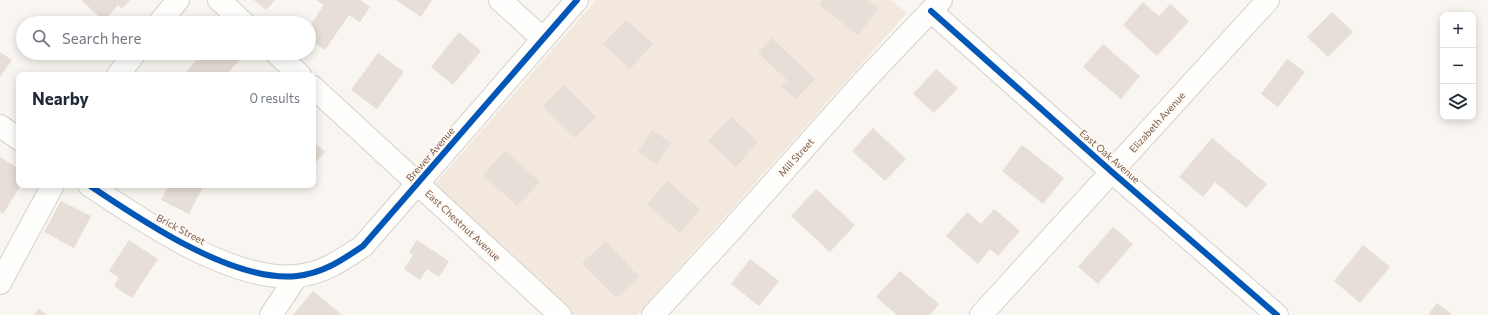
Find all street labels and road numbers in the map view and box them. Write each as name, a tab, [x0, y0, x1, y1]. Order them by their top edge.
street label: Elizabeth Avenue	[1127, 89, 1187, 155]
street label: Brewer Avenue	[403, 124, 457, 184]
street label: East Oak Avenue	[1077, 127, 1143, 185]
street label: Mill Street	[776, 135, 816, 179]
street label: East Chestnut Avenue	[423, 187, 503, 263]
street label: Brick Street	[155, 211, 207, 247]

